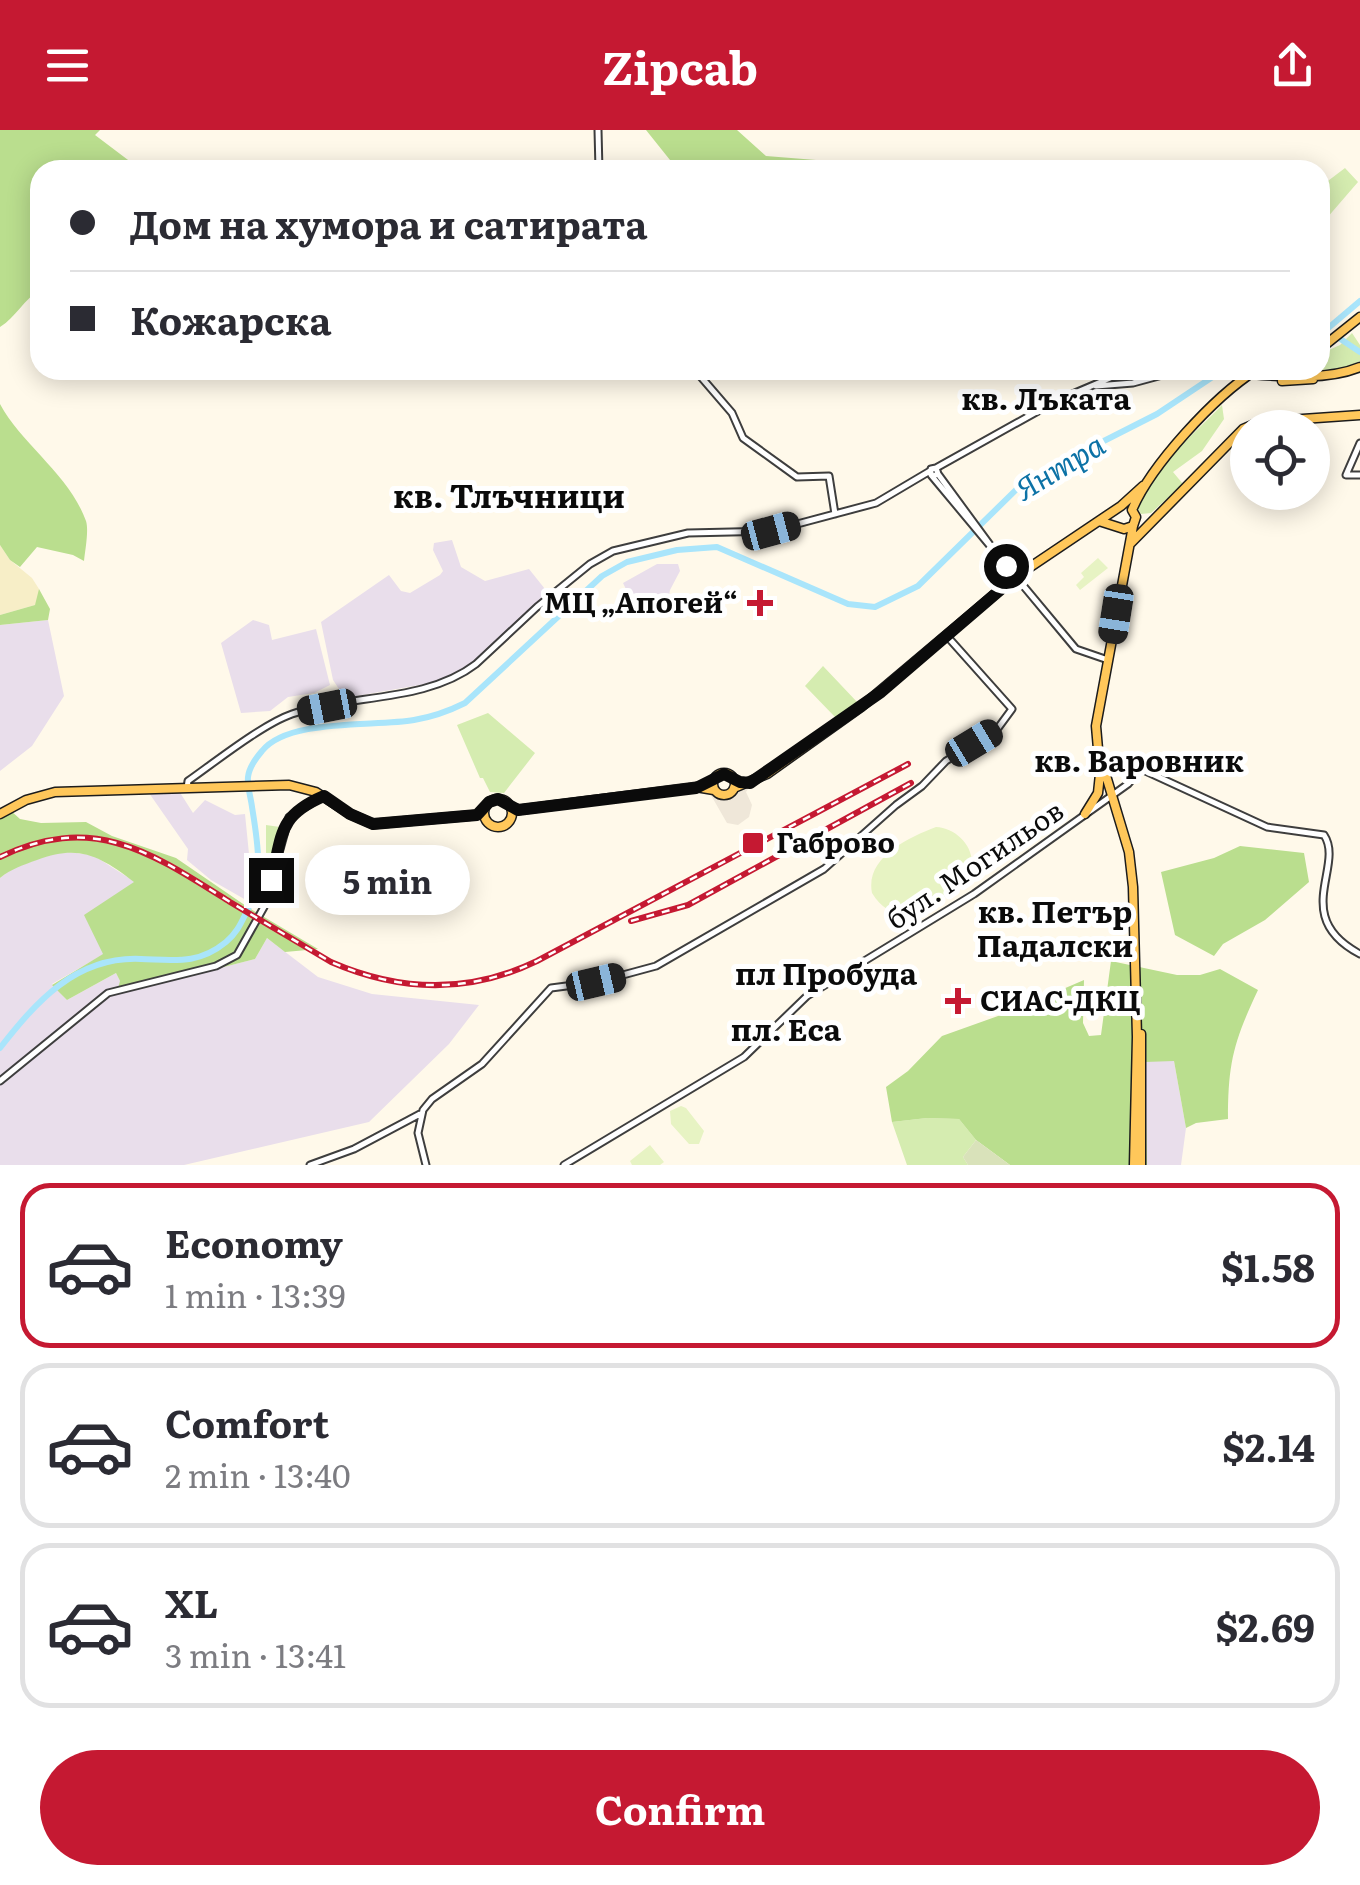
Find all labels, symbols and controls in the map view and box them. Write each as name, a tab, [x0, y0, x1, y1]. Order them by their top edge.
text: Zipcab	[602, 32, 758, 99]
icon: menu	[40, 38, 95, 93]
icon: share	[1265, 38, 1320, 93]
text: Дом на хумора и сатирата	[130, 194, 647, 251]
text: Кожарска	[130, 290, 331, 347]
district label: кв. Лъката	[961, 375, 1131, 419]
map controls	[1230, 410, 1330, 510]
button: locate	[1230, 410, 1330, 510]
water label: Янтра	[1005, 421, 1112, 510]
district label: кв. Тлъчници	[393, 470, 625, 518]
car	[738, 509, 804, 553]
route start	[984, 544, 1029, 589]
place label: МЦ „Апогей“	[544, 580, 738, 622]
car	[1096, 582, 1136, 646]
marker: МЦ „Апогей“	[747, 590, 773, 616]
car	[295, 687, 359, 727]
car	[941, 715, 1007, 771]
district label: кв. Варовник	[1034, 737, 1244, 781]
street label: бул. Могильов	[877, 788, 1071, 938]
place label: Габрово	[776, 820, 895, 862]
marker: Габрово	[740, 830, 766, 856]
callout: 5 min	[306, 845, 471, 915]
text: 5 min	[343, 856, 432, 904]
route end	[249, 858, 294, 903]
district label: кв. Петър Падалски	[977, 888, 1133, 966]
district label: пл Пробуда	[735, 950, 918, 994]
car	[563, 961, 629, 1003]
place label: СИАС-ДКЦ	[980, 978, 1141, 1020]
marker: СИАС-ДКЦ	[945, 988, 971, 1014]
district label: пл. Еса	[731, 1006, 842, 1050]
text: Economy	[165, 1213, 343, 1270]
icon: car	[45, 1221, 135, 1311]
text: $1.58	[1221, 1237, 1315, 1294]
text: 1 min · 13:39	[165, 1270, 346, 1318]
text: Comfort	[165, 1393, 329, 1450]
icon: car	[45, 1401, 135, 1491]
text: $2.14	[1222, 1417, 1315, 1474]
text: 2 min · 13:40	[165, 1450, 350, 1498]
text: XL	[165, 1573, 218, 1630]
icon: car	[45, 1581, 135, 1671]
text: $2.69	[1215, 1597, 1315, 1654]
text: 3 min · 13:41	[165, 1630, 346, 1678]
button: Confirm	[40, 1750, 1320, 1865]

